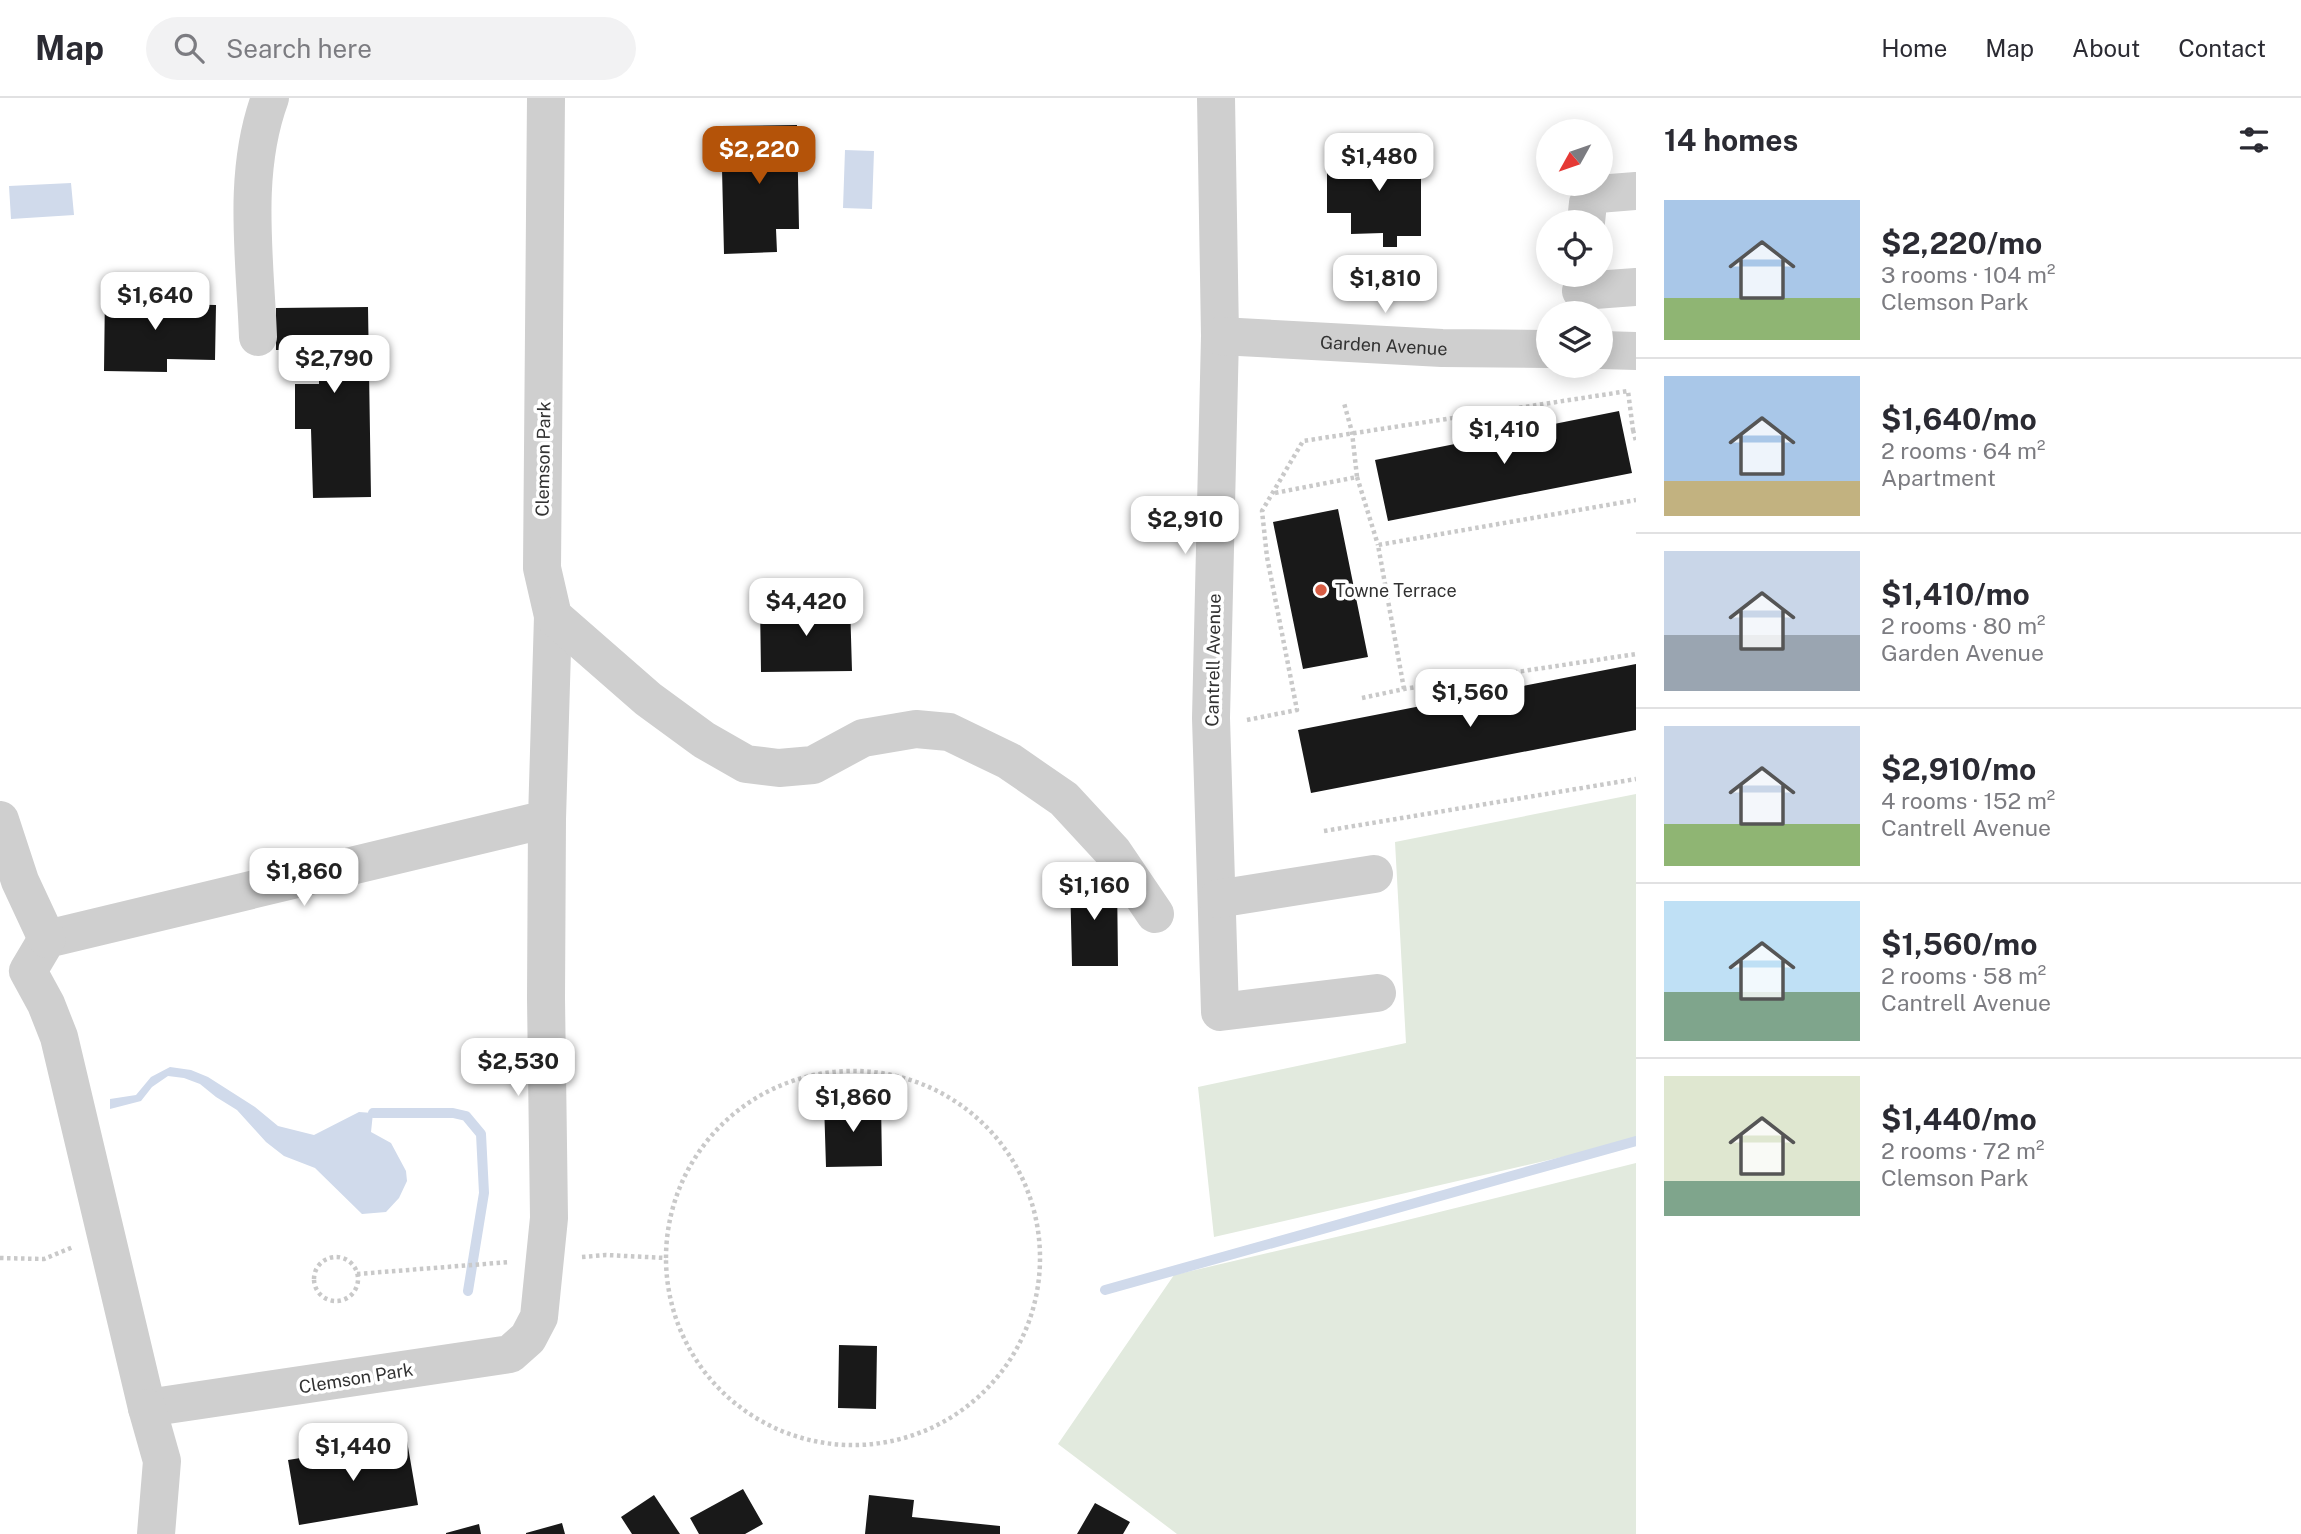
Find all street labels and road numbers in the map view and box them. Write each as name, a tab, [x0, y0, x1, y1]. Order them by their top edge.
street label: Garden Avenue	[1319, 331, 1448, 359]
street label: Clemson Park	[531, 401, 555, 517]
street label: Cantrell Avenue	[1201, 593, 1225, 727]
street label: Clemson Park	[297, 1359, 415, 1397]

